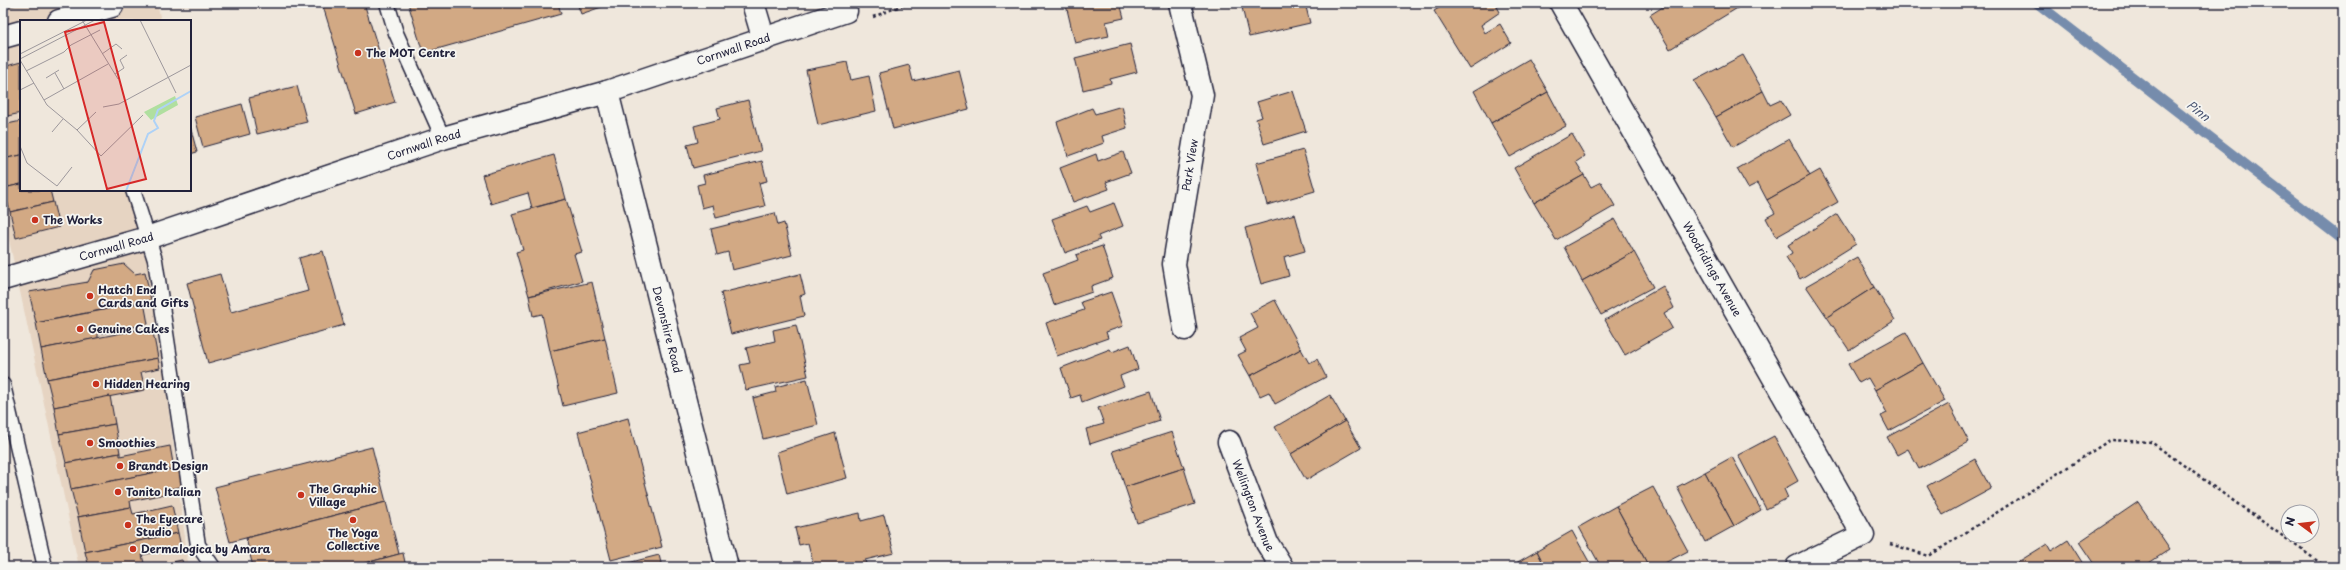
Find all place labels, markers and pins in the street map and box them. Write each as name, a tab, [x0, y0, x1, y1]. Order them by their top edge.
place label: The MOT Centre	[366, 44, 456, 61]
marker: The MOT Centre	[353, 48, 363, 58]
place label: The Works	[43, 211, 102, 228]
marker: The Works	[30, 215, 40, 225]
place label: Hatch End Cards and Gifts	[98, 281, 189, 311]
marker: Hatch End Cards and Gifts	[85, 291, 95, 301]
place label: Genuine Cakes	[88, 320, 169, 337]
marker: Genuine Cakes	[75, 324, 85, 334]
place label: Hidden Hearing	[104, 375, 190, 392]
marker: Hidden Hearing	[91, 379, 101, 389]
place label: Smoothies	[98, 434, 155, 451]
marker: Smoothies	[85, 438, 95, 448]
place label: Brandt Design	[128, 457, 209, 474]
marker: Brandt Design	[115, 461, 125, 471]
place label: The Graphic Village	[309, 480, 377, 510]
place label: Tonito Italian	[126, 483, 201, 500]
marker: Tonito Italian	[113, 487, 123, 497]
marker: The Graphic Village	[296, 490, 306, 500]
place label: The Eyecare Studio	[136, 510, 203, 540]
marker: The Yoga Collective	[348, 515, 358, 525]
marker: The Eyecare Studio	[123, 520, 133, 530]
place label: The Yoga Collective	[326, 524, 380, 554]
place label: Dermalogica by Amara	[141, 540, 271, 557]
marker: Dermalogica by Amara	[128, 544, 138, 554]

